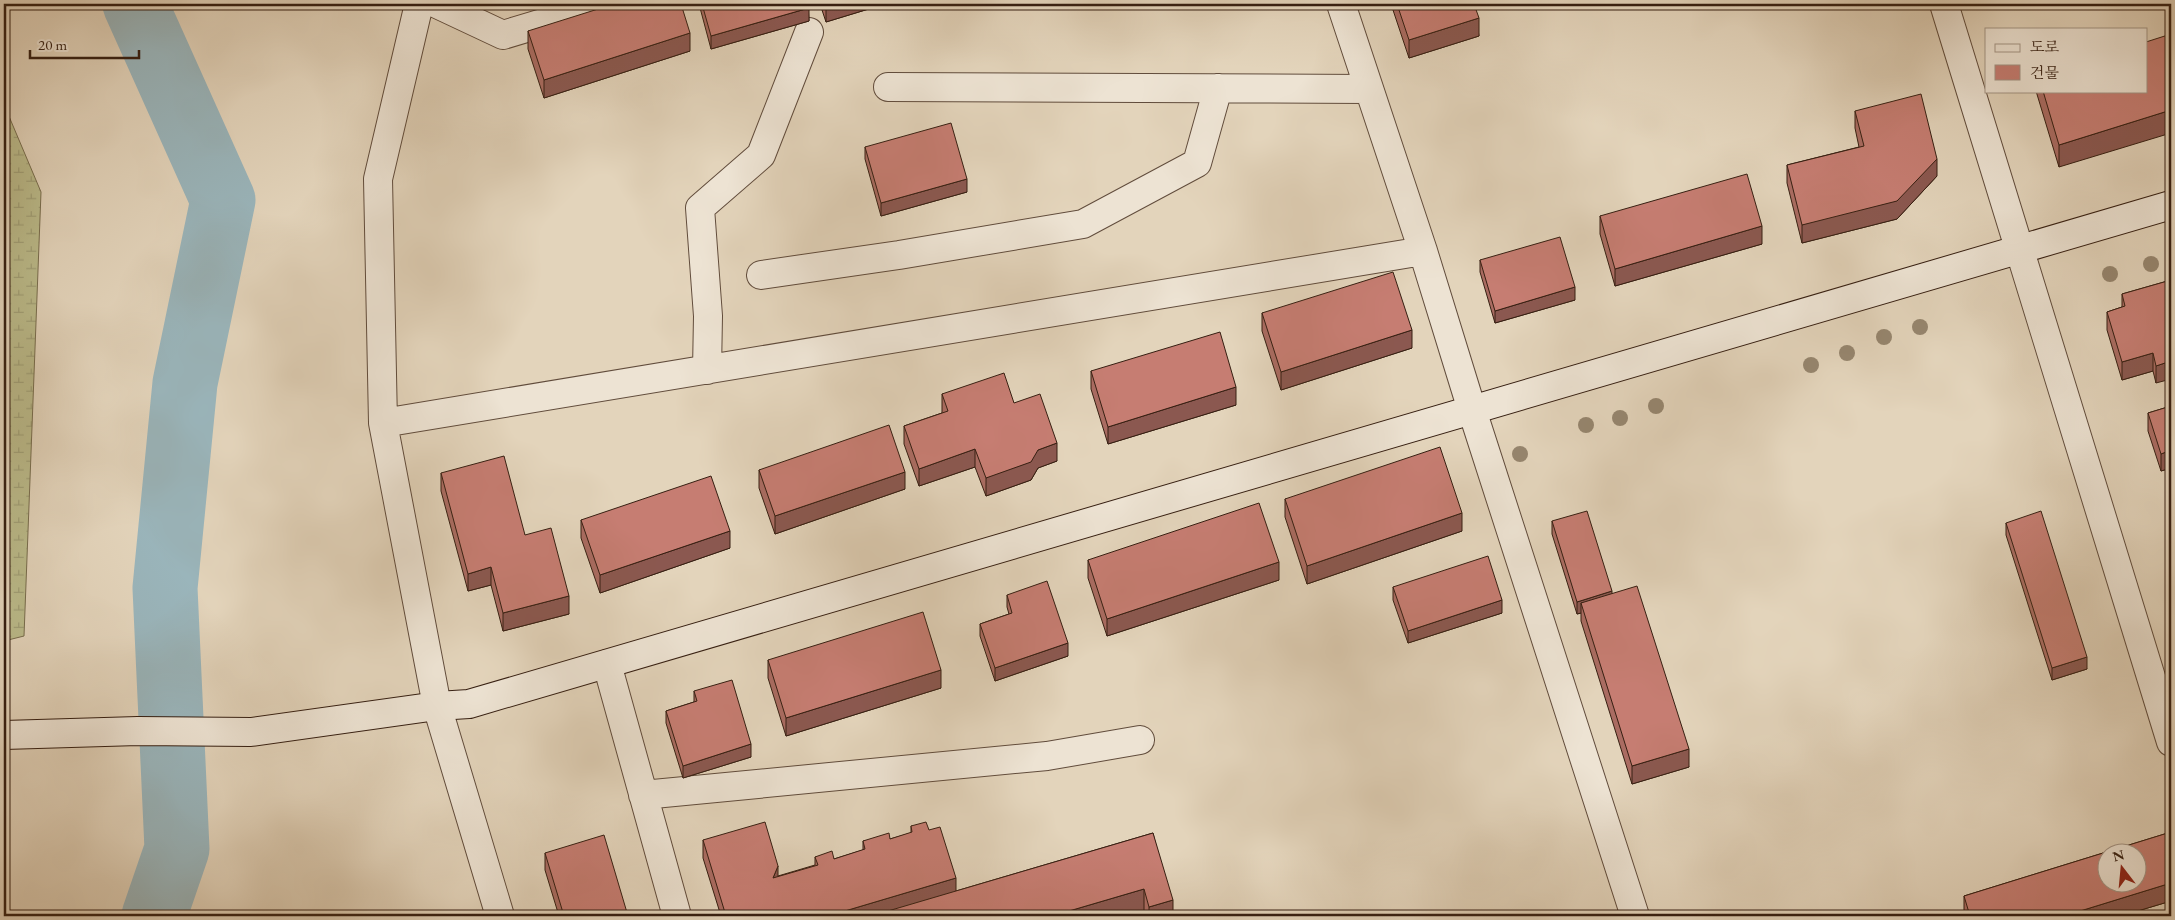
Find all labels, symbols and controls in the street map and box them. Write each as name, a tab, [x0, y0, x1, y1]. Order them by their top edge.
scale bar	[30, 28, 139, 60]
legend	[1985, 28, 2148, 92]
text: 20 m	[38, 35, 67, 54]
text: 도로	[2030, 37, 2059, 56]
text: 건물	[2030, 63, 2059, 82]
north arrow	[2098, 842, 2148, 892]
text: N	[2110, 845, 2127, 866]

